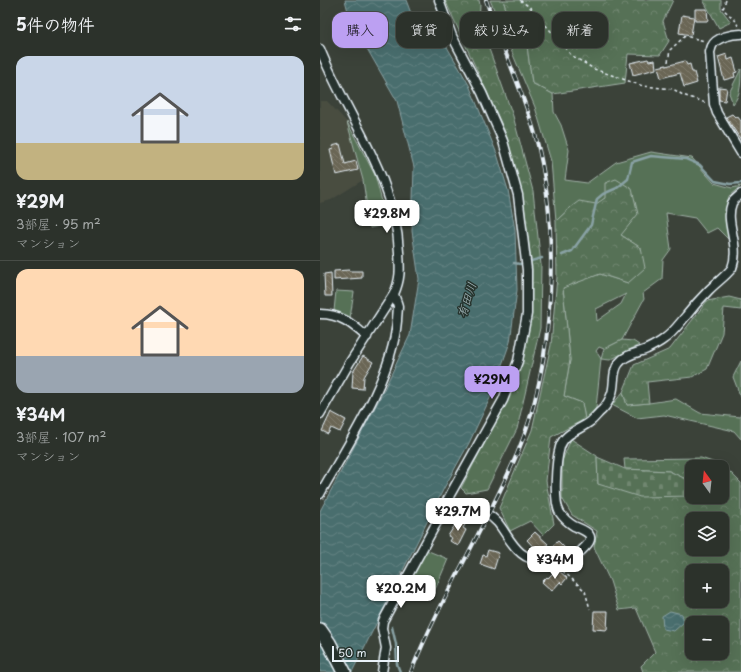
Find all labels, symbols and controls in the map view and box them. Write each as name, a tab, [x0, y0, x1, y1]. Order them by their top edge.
text: 5件の物件	[16, 11, 95, 37]
chip: 購入	[332, 12, 388, 48]
chip: 賃貸	[396, 12, 452, 48]
chip: 絞り込み	[460, 12, 544, 48]
chip: 新着	[552, 12, 608, 48]
icon: filters	[282, 13, 304, 35]
icon: home	[124, 82, 196, 154]
text: ¥29M	[16, 188, 65, 214]
pin: ¥29.8M	[354, 200, 420, 234]
text: ¥29.8M	[363, 203, 411, 222]
text: 3部屋 · 95 m²	[16, 214, 101, 233]
text: マンション	[16, 233, 80, 252]
water label: 有田川	[452, 280, 480, 320]
icon: home	[124, 295, 196, 367]
pin: ¥29M	[468, 366, 516, 400]
text: ¥29M	[473, 369, 511, 388]
text: ¥34M	[16, 401, 65, 427]
text: 3部屋 · 107 m²	[16, 427, 106, 446]
text: マンション	[16, 446, 80, 465]
north arrow	[685, 460, 729, 504]
map controls	[685, 460, 729, 660]
pin: ¥29.7M	[425, 498, 491, 532]
text: ¥29.7M	[435, 501, 481, 520]
button: layers	[685, 512, 729, 556]
pin: ¥34M	[531, 546, 579, 580]
text: ¥34M	[536, 549, 574, 568]
button: +	[685, 564, 729, 608]
pin: ¥20.2M	[368, 575, 434, 609]
text: ¥20.2M	[376, 578, 426, 597]
button: −	[685, 616, 729, 660]
scale bar	[332, 644, 399, 663]
text: 50 m	[338, 644, 367, 661]

